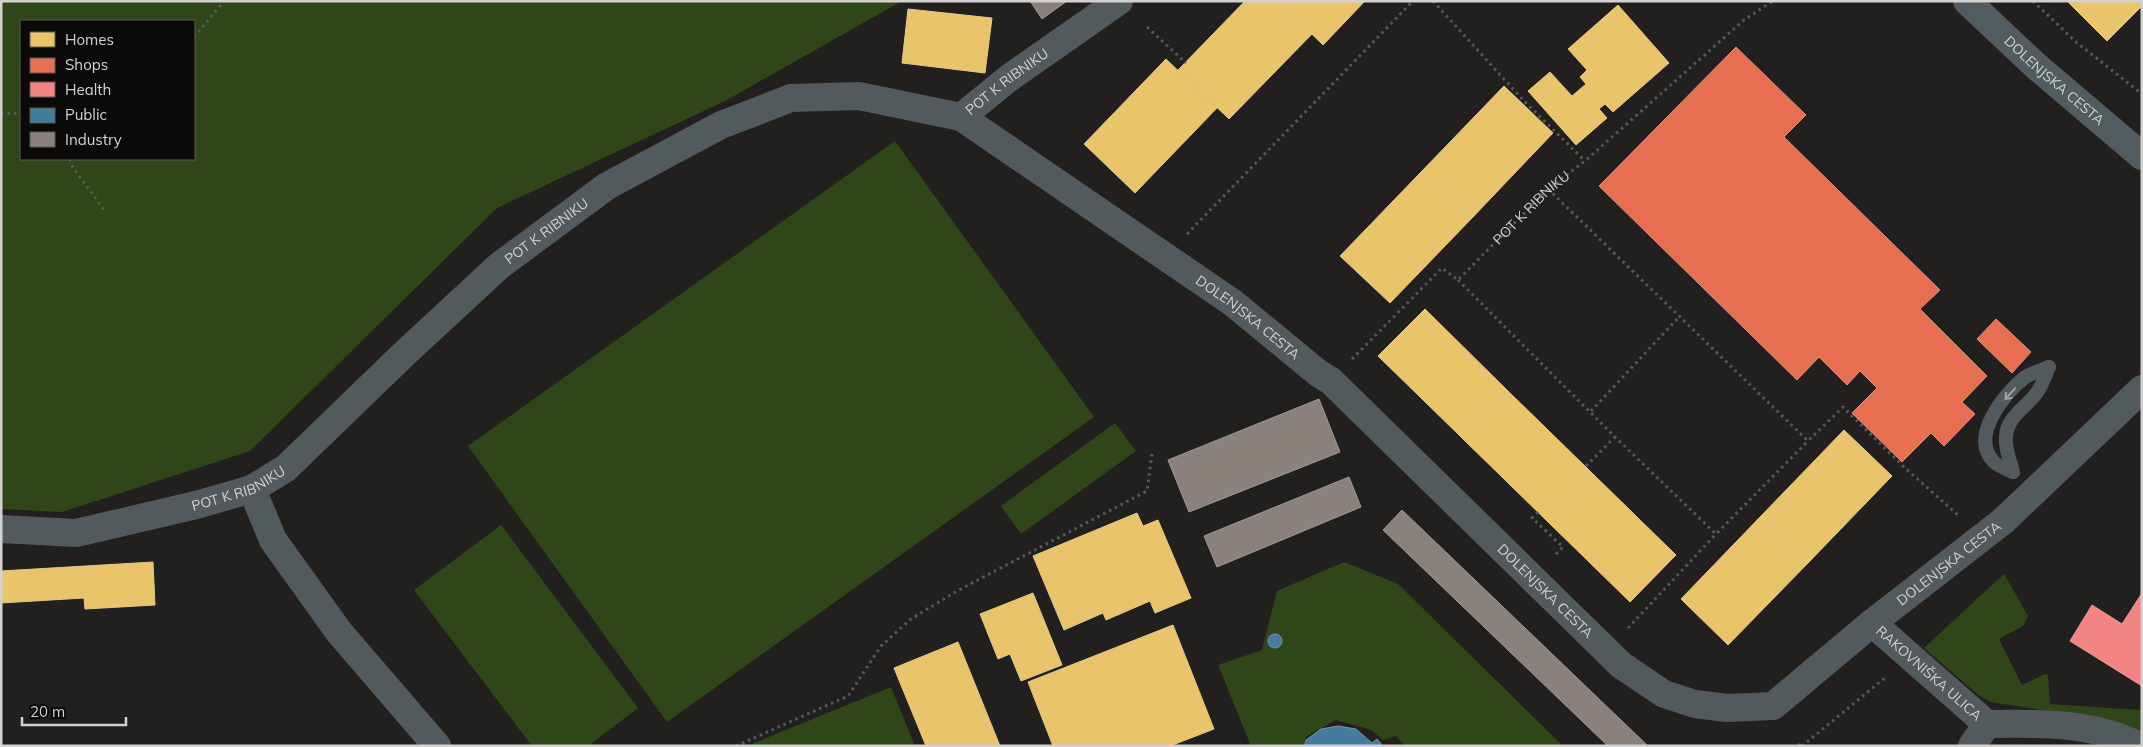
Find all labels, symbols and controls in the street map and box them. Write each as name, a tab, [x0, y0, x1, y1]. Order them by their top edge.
legend	[20, 20, 195, 160]
text: Homes	[65, 30, 114, 49]
street label: DOLENJSKA CESTA	[2000, 32, 2109, 130]
street label: POT K RIBNIKU	[962, 44, 1052, 119]
text: Shops	[65, 55, 108, 74]
text: Health	[65, 80, 111, 99]
text: Public	[65, 105, 107, 124]
text: Industry	[65, 130, 122, 149]
street label: POT K RIBNIKU	[1489, 167, 1573, 249]
street label: POT K RIBNIKU	[501, 194, 592, 268]
street label: DOLENJSKA CESTA	[1192, 271, 1304, 364]
one-way arrow	[2004, 387, 2016, 400]
street label: POT K RIBNIKU	[189, 462, 289, 515]
street label: DOLENJSKA CESTA	[1893, 517, 2005, 609]
street label: DOLENJSKA CESTA	[1494, 540, 1598, 642]
street label: RAKOVNIŠKA ULICA	[1872, 622, 1986, 725]
scale bar	[22, 694, 126, 726]
text: 20 m	[30, 702, 65, 721]

